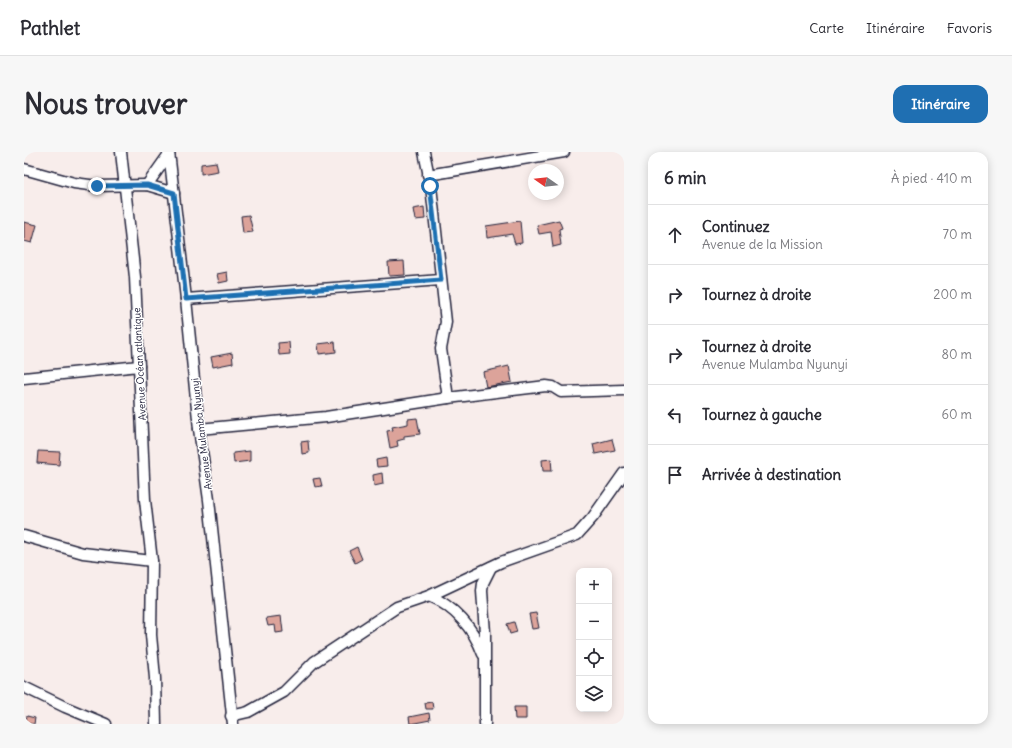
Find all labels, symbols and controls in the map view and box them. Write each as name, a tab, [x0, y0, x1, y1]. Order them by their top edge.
text: Pathlet	[20, 16, 80, 40]
text: Carte	[809, 19, 844, 37]
text: Itinéraire	[866, 19, 925, 37]
text: Favoris	[947, 19, 992, 37]
button: Itinéraire	[893, 85, 988, 123]
text: Nous trouver	[24, 86, 187, 122]
north arrow	[528, 164, 564, 200]
text: 6 min	[664, 167, 706, 189]
text: À pied · 410 m	[891, 170, 972, 187]
route end	[88, 177, 106, 195]
route start	[421, 177, 439, 195]
text: Continuez	[702, 217, 770, 236]
icon: ahead	[664, 224, 686, 246]
text: 70 m	[943, 226, 972, 243]
text: Avenue de la Mission	[702, 236, 823, 253]
icon: right	[664, 284, 686, 306]
text: Tournez à droite	[702, 285, 811, 304]
text: 200 m	[933, 286, 972, 303]
street label: Avenue Océan atlantique	[130, 307, 149, 421]
text: Tournez à droite	[702, 337, 811, 356]
icon: right	[664, 344, 686, 366]
text: 80 m	[941, 346, 972, 363]
text: Avenue Mulamba Nyunyi	[702, 356, 848, 373]
street label: Avenue Mulamba Nyunyi	[188, 377, 215, 490]
icon: left	[664, 404, 686, 426]
text: Tournez à gauche	[702, 405, 822, 424]
text: 60 m	[941, 406, 972, 423]
icon: arrive	[664, 464, 686, 486]
text: Arrivée à destination	[702, 465, 841, 484]
map controls	[576, 568, 612, 712]
button: +	[576, 568, 612, 604]
button: −	[576, 604, 612, 640]
button: locate	[576, 640, 612, 676]
button: layers	[576, 676, 612, 712]

